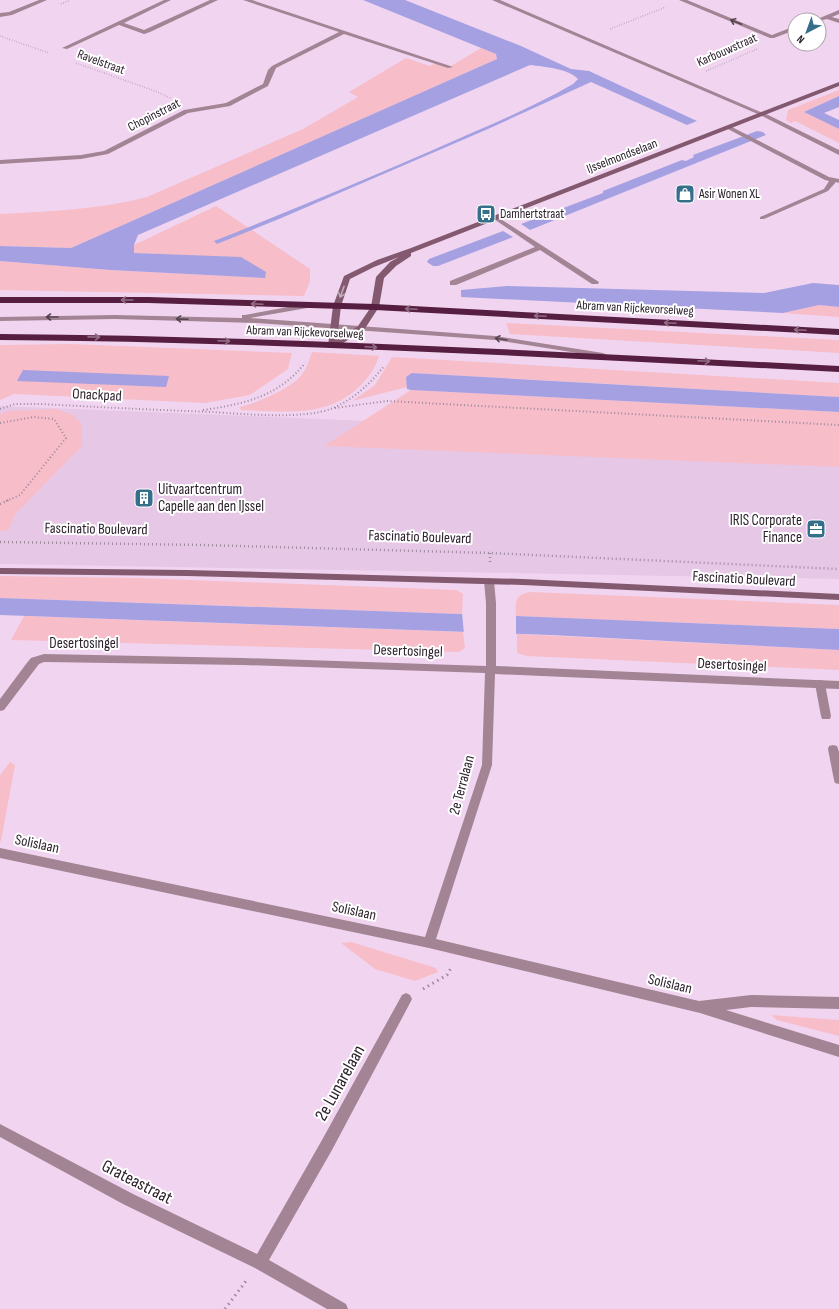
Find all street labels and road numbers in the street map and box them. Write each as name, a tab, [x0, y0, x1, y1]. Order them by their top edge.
street label: Karbouwstraat	[694, 30, 760, 70]
street label: Ravelstraat	[75, 46, 127, 78]
street label: Chopinstraat	[125, 95, 183, 135]
street label: IJsselmondselaan	[584, 135, 660, 177]
street label: Abram van Rijckevorselweg	[575, 297, 694, 319]
street label: Abram van Rijckevorselweg	[245, 322, 364, 342]
street label: Onackpad	[72, 384, 122, 406]
street label: Fascinatio Boulevard	[44, 519, 148, 539]
street label: Fascinatio Boulevard	[368, 526, 472, 548]
street label: Fascinatio Boulevard	[692, 567, 796, 591]
street label: Desertosingel	[49, 634, 119, 653]
street label: Desertosingel	[373, 640, 443, 662]
street label: Desertosingel	[697, 654, 767, 676]
street label: 2e Terralaan	[445, 753, 479, 817]
street label: Solislaan	[13, 830, 61, 858]
street label: Solislaan	[330, 897, 378, 925]
street label: Solislaan	[646, 970, 694, 998]
street label: 2e Lunarelaan	[311, 1041, 369, 1125]
street label: Grateastraat	[98, 1155, 176, 1209]

